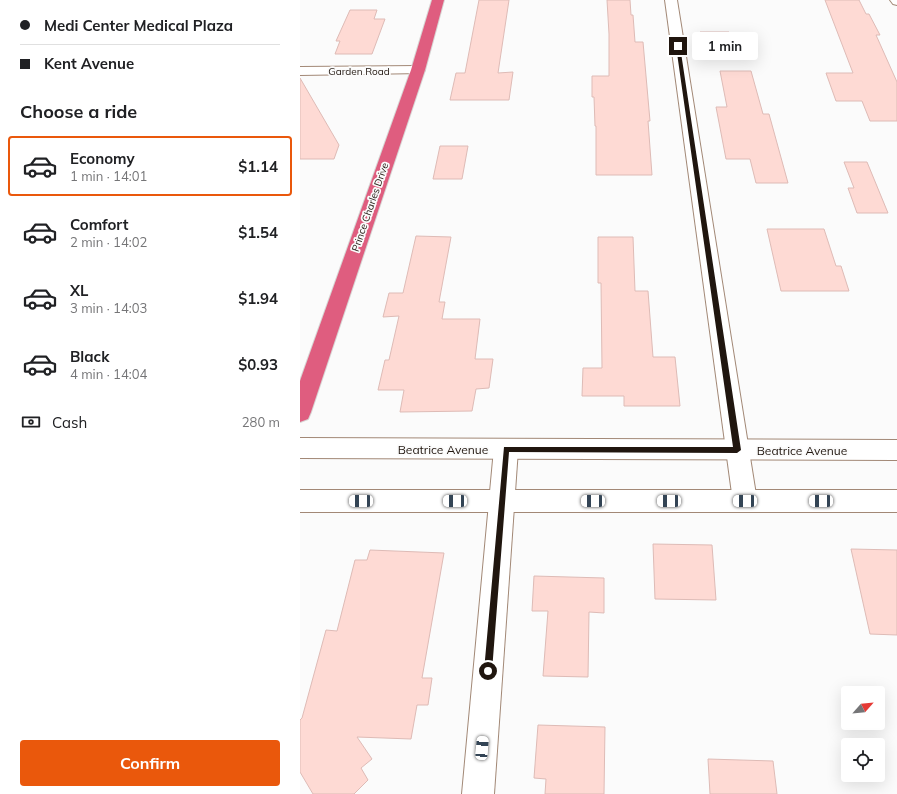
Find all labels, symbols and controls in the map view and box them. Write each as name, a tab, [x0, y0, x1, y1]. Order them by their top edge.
text: Medi Center Medical Plaza	[44, 16, 233, 35]
callout: 1 min	[692, 32, 758, 60]
route end	[669, 37, 687, 55]
text: 1 min	[708, 38, 742, 54]
text: Kent Avenue	[44, 54, 134, 73]
street label: Garden Road	[328, 65, 390, 78]
text: Choose a ride	[20, 100, 137, 123]
icon: car	[22, 148, 58, 184]
text: Economy	[70, 149, 135, 168]
text: $1.14	[238, 157, 278, 176]
street label: Prince Charles Drive	[349, 161, 391, 253]
text: 1 min · 14:01	[70, 168, 147, 184]
icon: car	[22, 214, 58, 250]
text: Comfort	[70, 215, 128, 234]
text: $1.54	[238, 223, 278, 242]
text: 2 min · 14:02	[70, 234, 147, 250]
icon: car	[22, 280, 58, 316]
text: XL	[70, 281, 88, 300]
text: $1.94	[238, 289, 278, 308]
text: 3 min · 14:03	[70, 300, 147, 316]
icon: car	[22, 346, 58, 382]
text: Black	[70, 347, 109, 366]
text: $0.93	[238, 355, 278, 374]
text: 4 min · 14:04	[70, 366, 147, 382]
icon: cash	[20, 411, 42, 433]
text: Cash	[52, 413, 87, 432]
text: 280 m	[242, 414, 280, 430]
street label: Beatrice Avenue	[398, 442, 488, 457]
street label: Beatrice Avenue	[757, 443, 847, 458]
car	[349, 495, 373, 507]
car	[443, 495, 467, 507]
car	[581, 495, 605, 507]
car	[657, 495, 681, 507]
car	[733, 495, 757, 507]
car	[809, 495, 833, 507]
route start	[479, 662, 497, 680]
north arrow	[841, 686, 885, 730]
map controls	[841, 686, 885, 782]
car	[475, 736, 489, 760]
button: locate	[841, 738, 885, 782]
button: Confirm	[20, 740, 280, 786]

